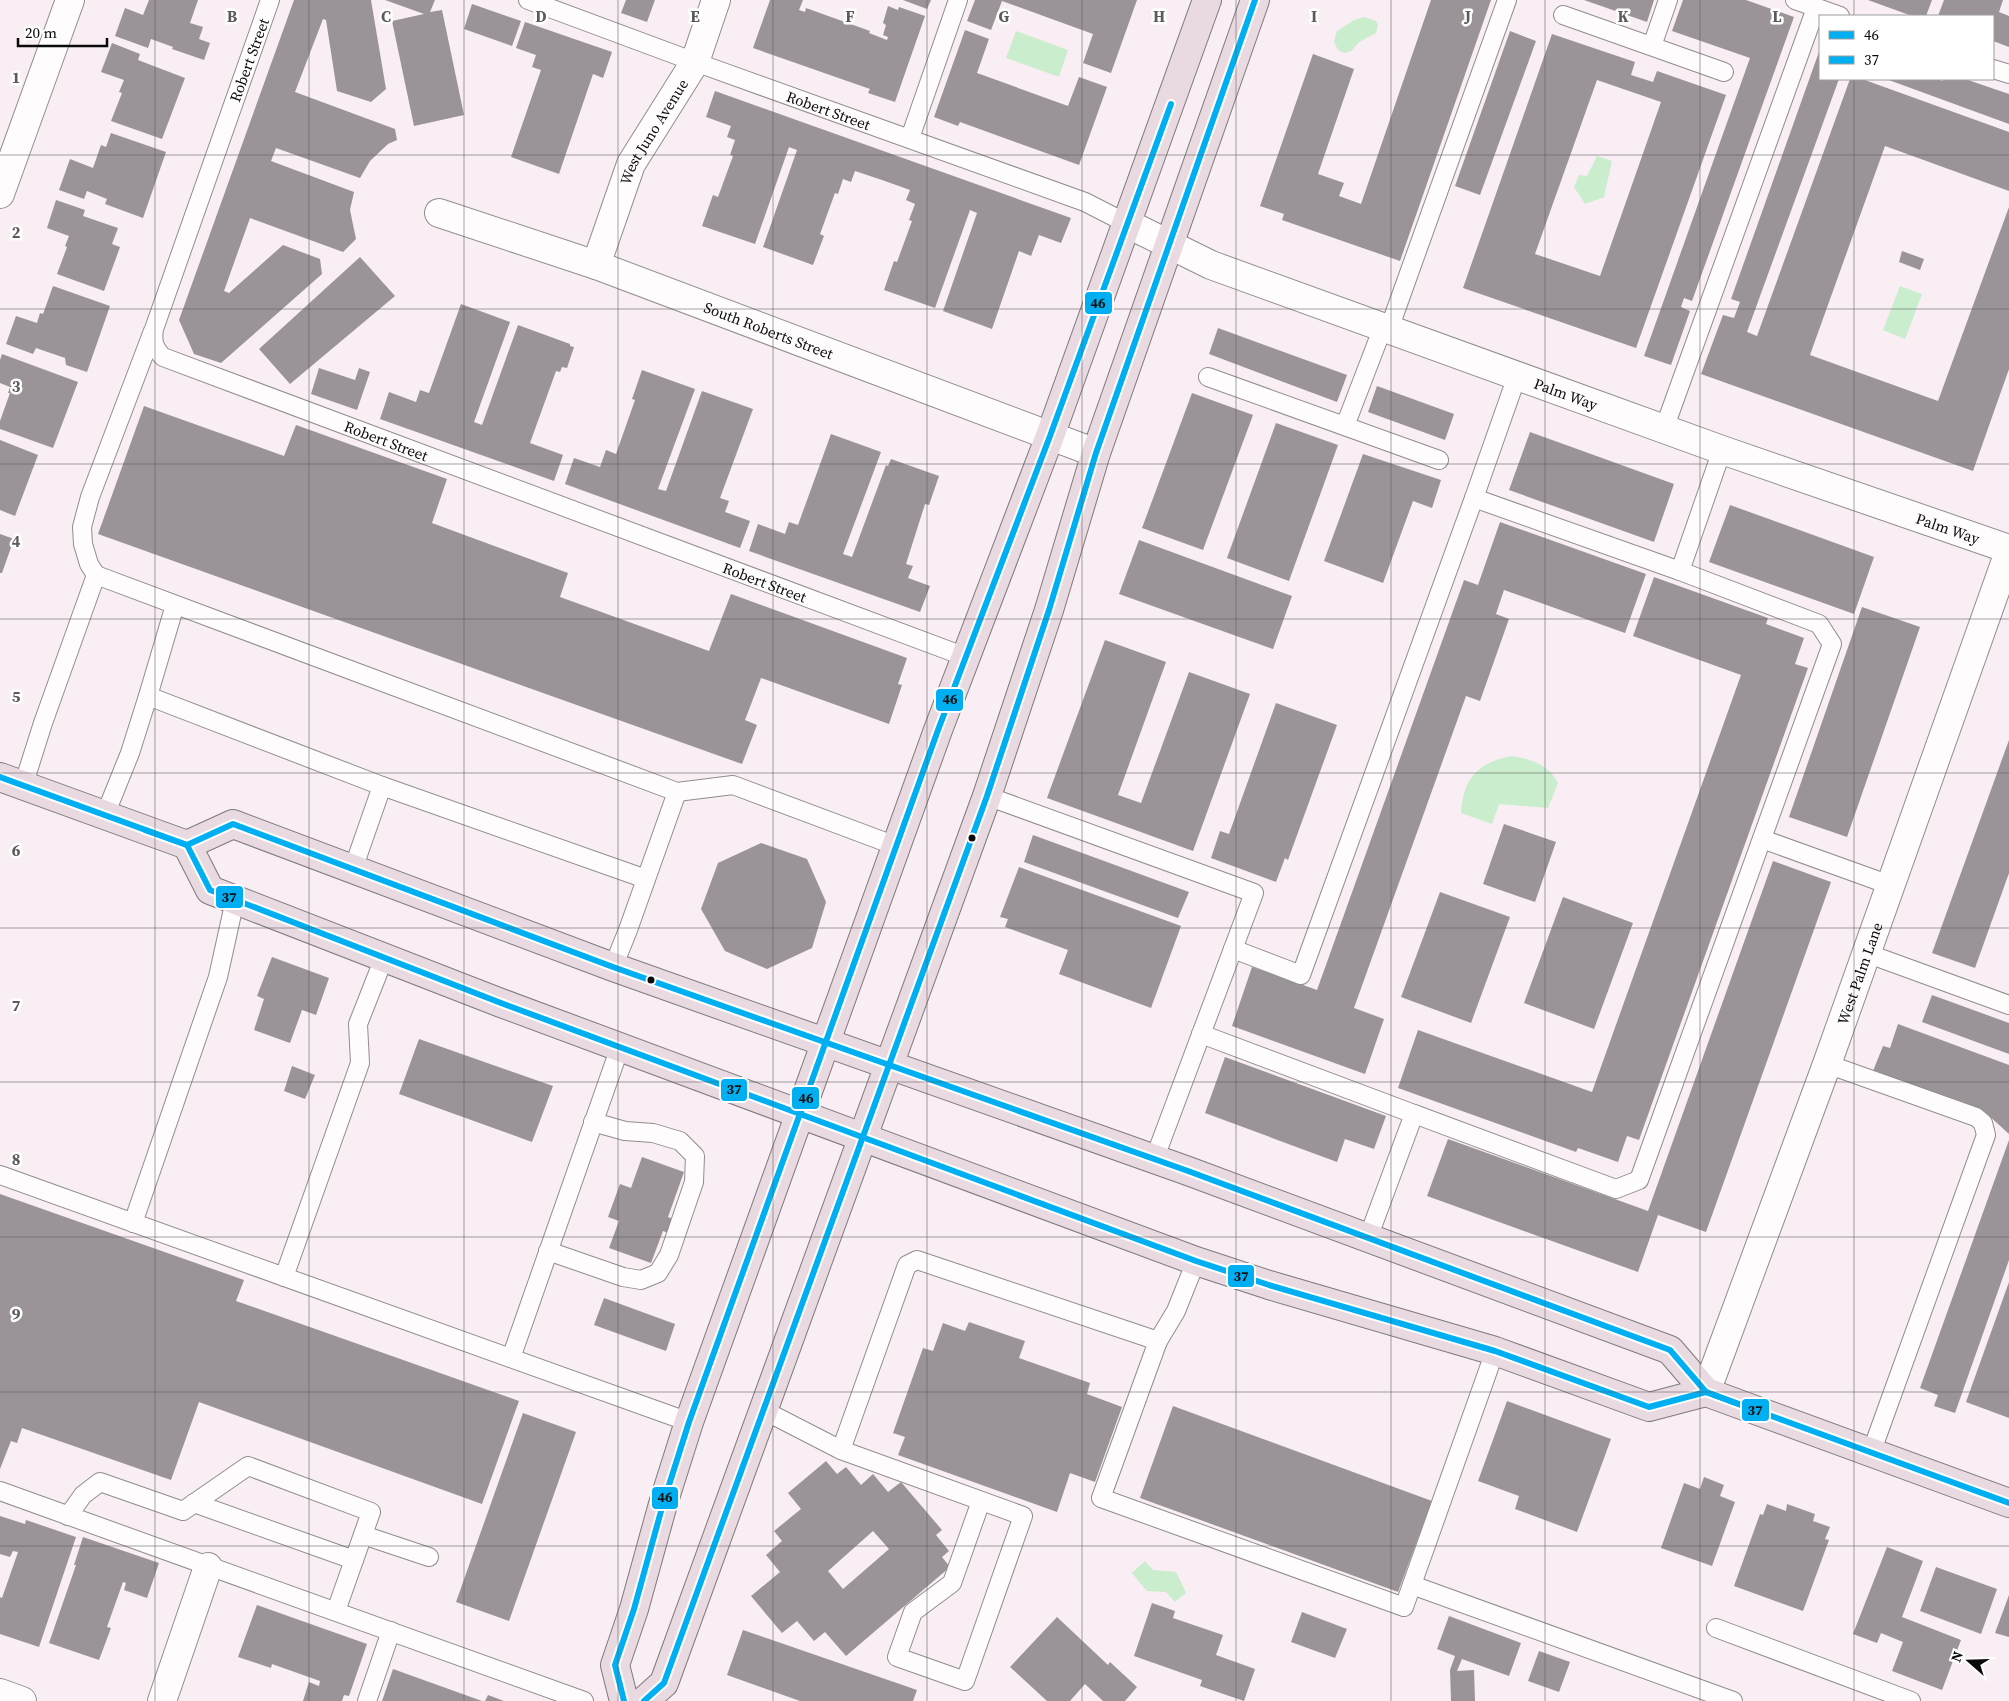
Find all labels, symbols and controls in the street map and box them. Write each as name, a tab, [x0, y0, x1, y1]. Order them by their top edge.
text: B	[227, 5, 238, 27]
text: C	[381, 5, 391, 27]
text: D	[535, 5, 547, 27]
text: E	[690, 5, 700, 27]
text: F	[845, 5, 855, 27]
text: G	[999, 5, 1010, 27]
text: H	[1153, 5, 1165, 27]
text: I	[1311, 5, 1317, 27]
text: J	[1464, 5, 1471, 27]
text: K	[1617, 5, 1629, 27]
text: L	[1772, 5, 1782, 27]
scale bar	[18, 15, 106, 47]
street label: Robert Street	[224, 15, 274, 105]
legend	[1819, 15, 1994, 80]
text: 20 m	[25, 22, 57, 43]
text: 46	[1864, 24, 1879, 45]
text: 37	[1864, 49, 1879, 70]
text: 1	[12, 66, 20, 88]
street label: West Juno Avenue	[614, 74, 693, 187]
street label: Robert Street	[784, 85, 874, 135]
text: 2	[12, 221, 21, 243]
line badge: 46	[1084, 291, 1113, 315]
text: 46	[1090, 293, 1106, 313]
street label: South Roberts Street	[701, 296, 836, 364]
street label: Palm Way	[1531, 372, 1601, 415]
text: 3	[12, 375, 21, 397]
street label: Robert Street	[341, 415, 431, 466]
street label: Palm Way	[1913, 507, 1983, 549]
text: 4	[12, 530, 21, 552]
street label: Robert Street	[720, 557, 810, 607]
text: 5	[12, 685, 21, 707]
line badge: 46	[935, 688, 964, 712]
text: 46	[942, 689, 958, 709]
unlabelled marker	[967, 833, 977, 843]
text: 6	[12, 839, 21, 861]
line badge: 37	[215, 885, 244, 909]
text: 37	[221, 887, 237, 907]
street label: West Palm Lane	[1831, 919, 1887, 1027]
unlabelled marker	[646, 975, 656, 985]
text: 7	[12, 994, 21, 1016]
line badge: 37	[720, 1078, 748, 1102]
text: 37	[726, 1079, 742, 1099]
line badge: 46	[791, 1086, 820, 1110]
text: 46	[798, 1088, 814, 1108]
text: 8	[12, 1148, 20, 1170]
line badge: 37	[1227, 1264, 1255, 1288]
text: 37	[1233, 1266, 1249, 1286]
text: 9	[12, 1303, 21, 1325]
line badge: 37	[1741, 1398, 1770, 1422]
text: 37	[1747, 1400, 1763, 1420]
line badge: 46	[651, 1486, 679, 1510]
text: 46	[657, 1487, 673, 1507]
north arrow	[1944, 1636, 1994, 1686]
text: N	[1946, 1648, 1968, 1665]

